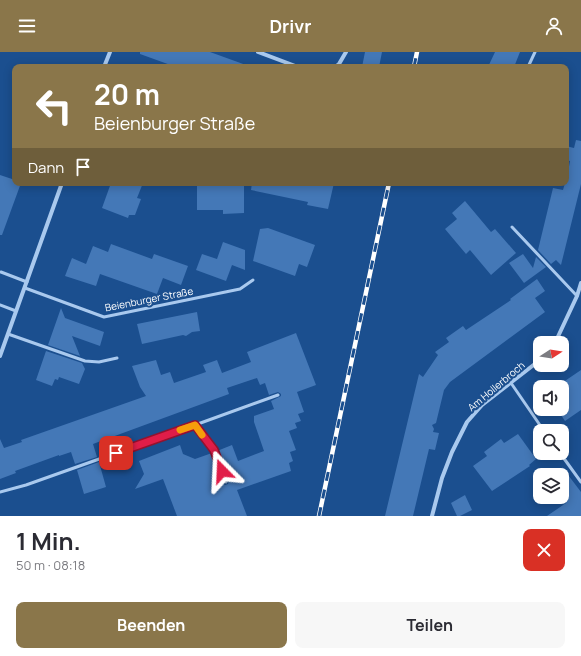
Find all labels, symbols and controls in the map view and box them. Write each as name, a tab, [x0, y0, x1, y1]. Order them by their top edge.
text: Drivr	[270, 14, 311, 38]
icon: menu	[16, 15, 38, 37]
icon: person	[543, 15, 565, 37]
text: 20 m	[94, 75, 160, 113]
icon: left	[28, 80, 80, 132]
text: Beienburger Straße	[94, 111, 255, 135]
icon: arrive	[72, 156, 94, 178]
text: Dann	[28, 157, 64, 178]
street label: Beienburger Straße	[104, 284, 194, 314]
north arrow	[533, 336, 569, 372]
map controls	[533, 336, 569, 504]
street label: Am Hollerbroch	[464, 358, 528, 414]
button: sound	[533, 380, 569, 416]
button: search	[533, 424, 569, 460]
pin	[99, 436, 133, 470]
icon: arrive	[105, 442, 127, 464]
position arrow	[201, 450, 243, 492]
button: layers	[533, 468, 569, 504]
text: 1 Min.	[16, 524, 81, 557]
button: close	[523, 529, 565, 571]
text: 50 m · 08:18	[16, 556, 85, 574]
button: Beenden	[16, 602, 287, 648]
button: Teilen	[295, 602, 565, 648]

